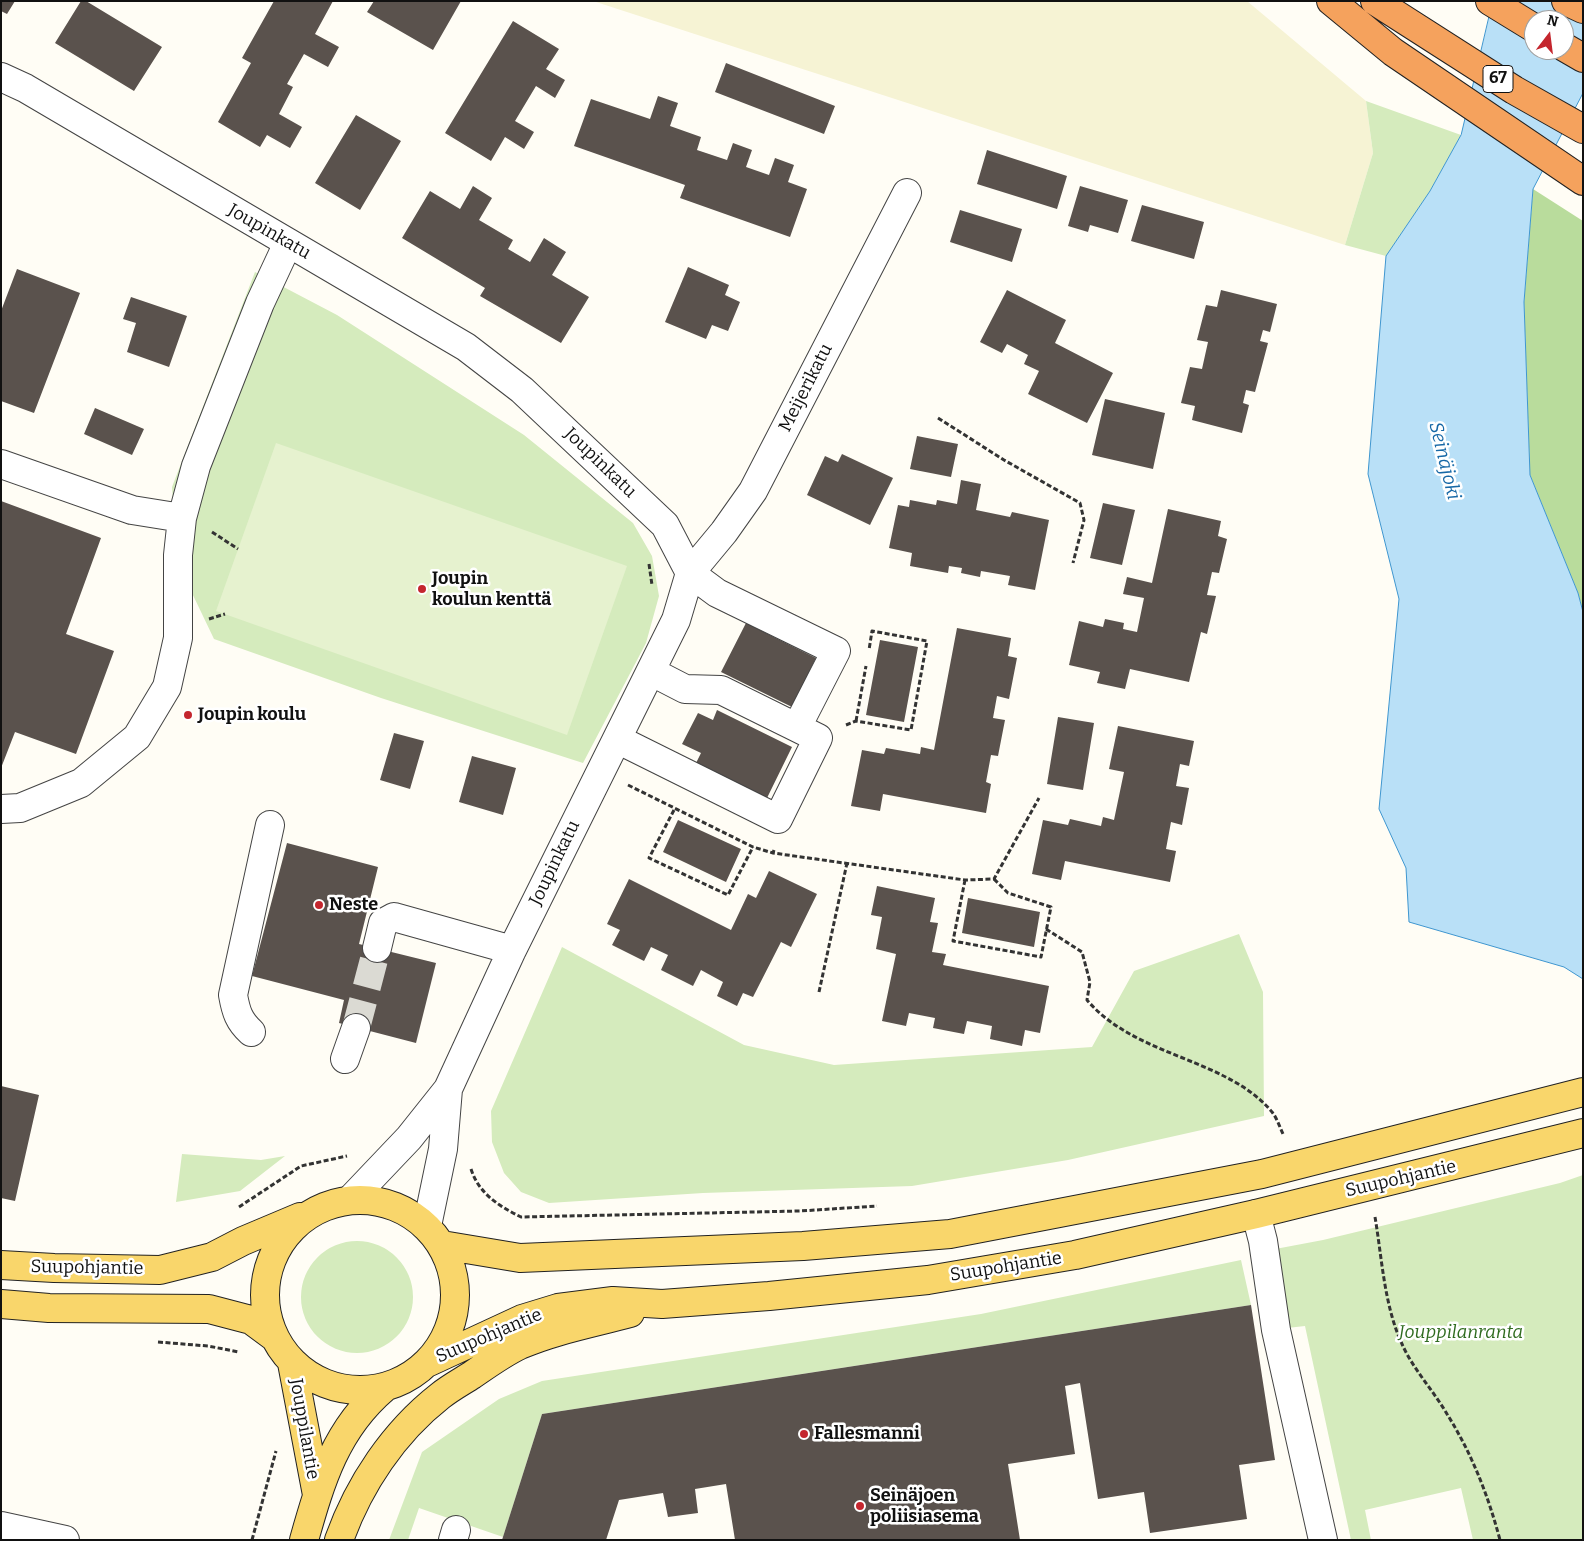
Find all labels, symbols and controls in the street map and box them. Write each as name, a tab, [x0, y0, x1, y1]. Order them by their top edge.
north arrow	[1524, 10, 1574, 60]
text: N	[1545, 11, 1560, 31]
road number: 67	[1483, 66, 1513, 92]
street label: Joupinkatu	[224, 200, 314, 264]
street label: Meijerikatu	[775, 340, 837, 436]
water label: Seinäjoki	[1423, 420, 1465, 502]
street label: Joupinkatu	[559, 423, 641, 503]
place label: Joupin koulun kenttä	[432, 568, 551, 610]
marker: Joupin koulun kenttä	[416, 583, 428, 595]
place label: Joupin koulu	[198, 704, 306, 726]
marker: Joupin koulu	[182, 709, 194, 721]
street label: Joupinkatu	[525, 817, 585, 909]
place label: Neste	[329, 894, 378, 916]
marker: Neste	[313, 899, 325, 911]
street label: Suupohjantie	[1344, 1156, 1458, 1202]
street label: Suupohjantie	[949, 1247, 1063, 1287]
street label: Suupohjantie	[30, 1256, 144, 1280]
street label: Suupohjantie	[433, 1304, 545, 1368]
park label: Jouppilanranta	[1399, 1322, 1523, 1344]
street label: Jouppilantie	[285, 1377, 323, 1481]
place label: Fallesmanni	[814, 1423, 920, 1445]
marker: Fallesmanni	[798, 1428, 810, 1440]
place label: Seinäjoen poliisiasema	[870, 1485, 979, 1528]
marker: Seinäjoen poliisiasema	[854, 1500, 866, 1512]

